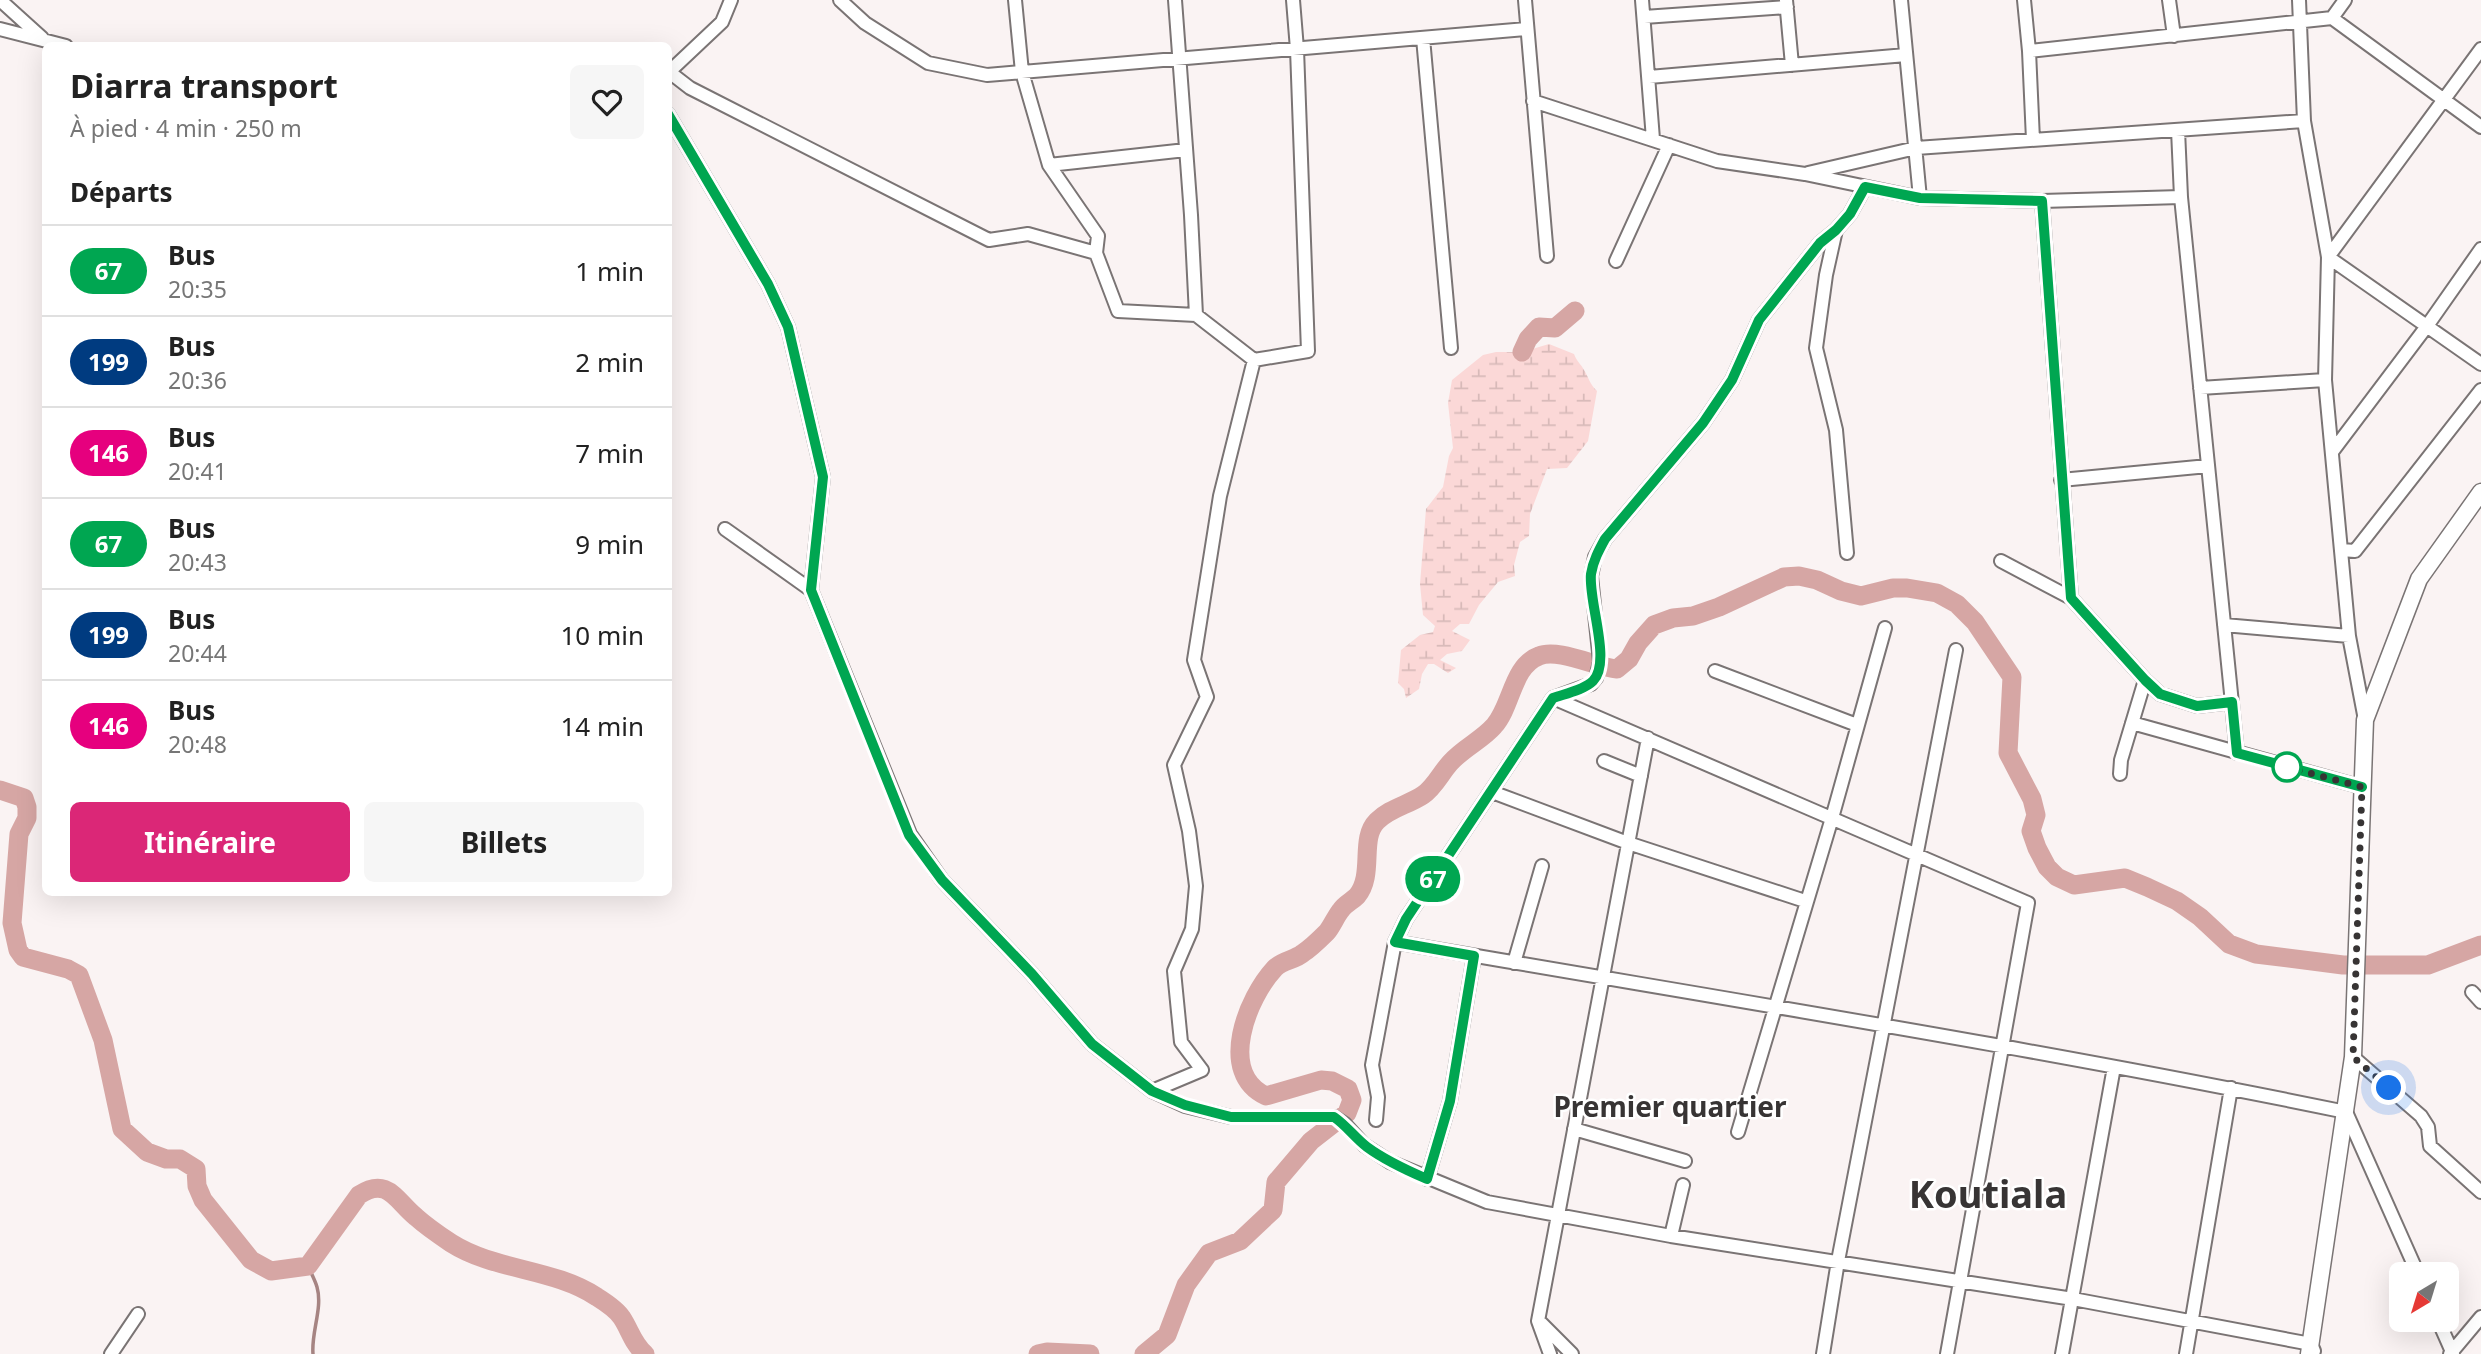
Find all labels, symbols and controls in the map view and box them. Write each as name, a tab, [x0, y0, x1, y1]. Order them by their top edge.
text: Diarra transport	[70, 63, 338, 108]
button: heart	[570, 65, 644, 139]
text: À pied · 4 min · 250 m	[70, 112, 302, 144]
text: Départs	[70, 174, 173, 210]
text: Bus	[168, 237, 215, 273]
text: 1 min	[575, 253, 644, 289]
text: 67	[95, 254, 122, 287]
text: 20:35	[168, 273, 227, 305]
text: Bus	[168, 328, 215, 364]
text: 2 min	[575, 344, 644, 380]
text: 199	[88, 345, 129, 378]
text: 20:36	[168, 364, 227, 396]
text: Bus	[168, 419, 215, 455]
text: 7 min	[575, 435, 644, 471]
text: 146	[88, 436, 129, 469]
text: 20:41	[168, 455, 227, 487]
text: Bus	[168, 510, 215, 546]
text: 9 min	[575, 526, 644, 562]
text: 67	[95, 527, 122, 560]
text: 20:43	[168, 546, 227, 578]
text: Bus	[168, 601, 215, 637]
text: 10 min	[560, 617, 644, 653]
text: 199	[88, 618, 129, 651]
text: 20:44	[168, 637, 227, 669]
text: Bus	[168, 692, 215, 728]
text: 14 min	[560, 708, 644, 744]
text: 146	[88, 709, 129, 742]
text: 20:48	[168, 728, 227, 760]
unlabelled marker	[2272, 752, 2302, 782]
button: Itinéraire	[70, 802, 350, 882]
button: Billets	[364, 802, 644, 882]
line badge: 67	[1402, 856, 1464, 902]
text: 67	[1419, 862, 1447, 895]
your location	[2371, 1070, 2406, 1105]
district label: Premier quartier	[1553, 1087, 1787, 1125]
district label: Koutiala	[1909, 1167, 2067, 1219]
north arrow	[2389, 1262, 2459, 1332]
map controls	[2389, 1262, 2459, 1332]

